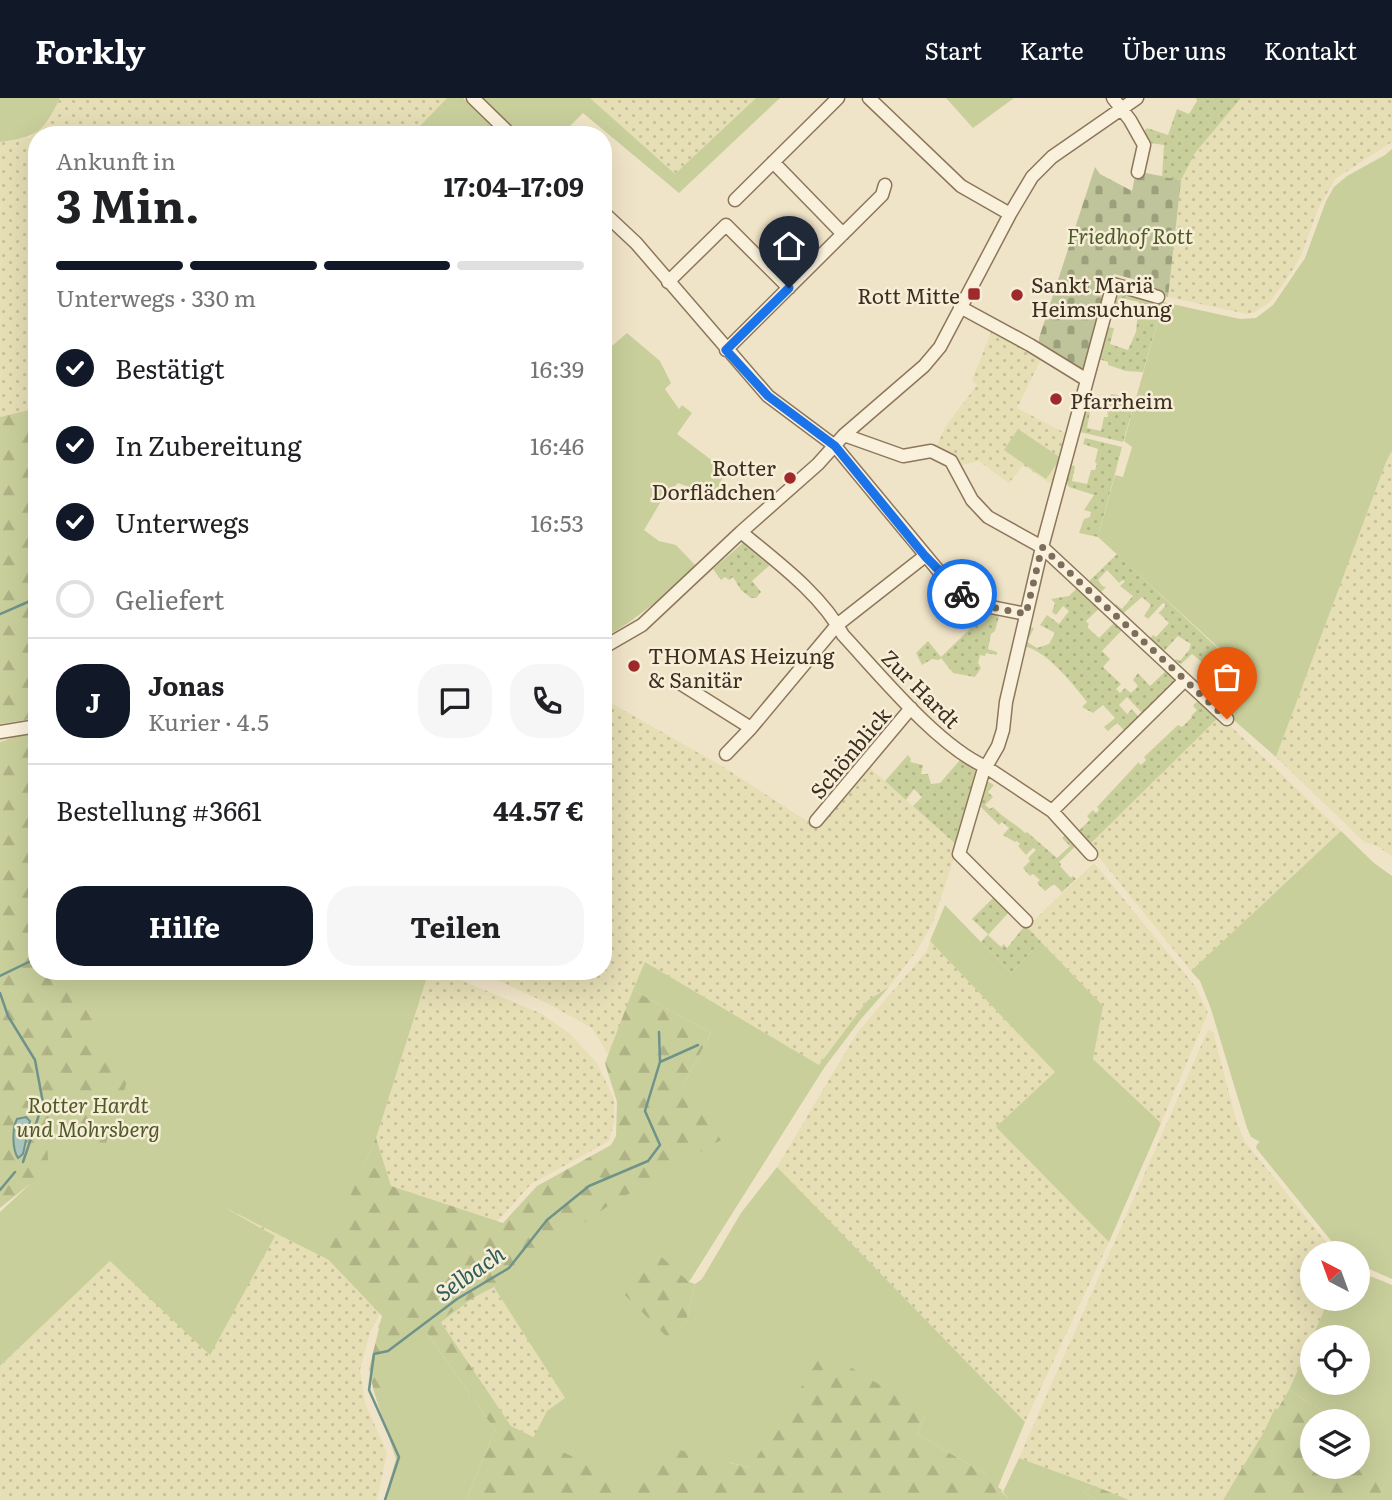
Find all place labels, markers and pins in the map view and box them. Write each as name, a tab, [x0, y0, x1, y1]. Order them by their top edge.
pin	[759, 216, 819, 288]
place label: Sankt Mariä Heimsuchung	[1031, 268, 1172, 323]
place label: Rott Mitte	[857, 279, 960, 310]
marker: Rott Mitte	[966, 286, 982, 302]
marker: Sankt Mariä Heimsuchung	[1009, 287, 1025, 303]
place label: Pfarrheim	[1070, 384, 1173, 415]
marker: Pfarrheim	[1048, 391, 1064, 407]
place label: Rotter Dorflädchen	[651, 451, 776, 506]
marker: Rotter Dorflädchen	[782, 470, 798, 486]
place label: THOMAS Heizung & Sanitär	[648, 639, 835, 694]
pin	[1197, 647, 1257, 719]
marker: THOMAS Heizung & Sanitär	[626, 658, 642, 674]

